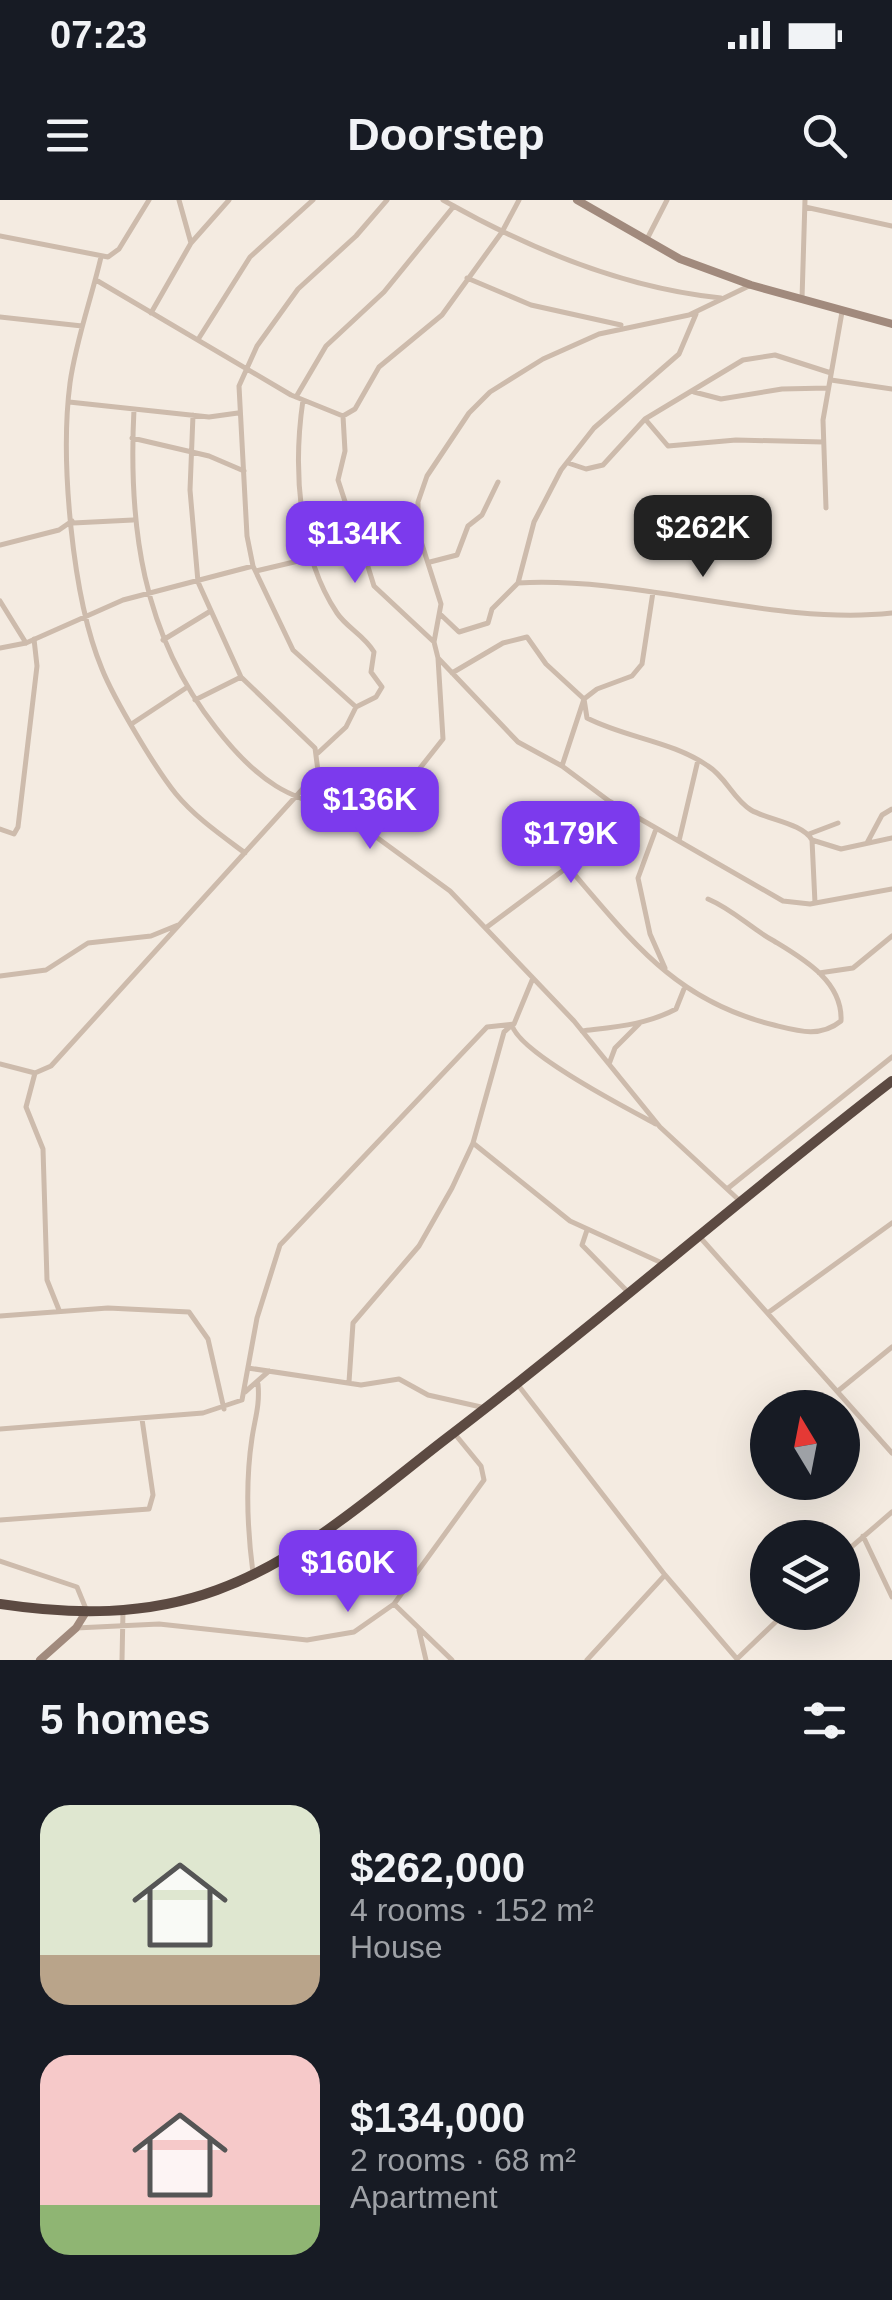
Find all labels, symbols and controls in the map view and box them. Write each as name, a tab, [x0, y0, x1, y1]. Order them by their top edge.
text: 07:23	[50, 14, 147, 56]
icon: menu	[40, 108, 95, 163]
icon: search	[797, 108, 852, 163]
text: Doorstep	[347, 109, 545, 160]
pin: $262K	[633, 495, 773, 580]
pin: $134K	[285, 501, 425, 586]
text: $262K	[656, 509, 750, 545]
text: $134K	[308, 515, 402, 551]
pin: $136K	[300, 767, 440, 852]
text: $136K	[323, 781, 417, 817]
pin: $179K	[501, 801, 641, 886]
text: $179K	[524, 815, 618, 851]
north arrow	[750, 1390, 860, 1500]
map controls	[750, 1390, 860, 1630]
button: layers	[750, 1520, 860, 1630]
pin: $160K	[278, 1530, 418, 1615]
text: $160K	[301, 1544, 395, 1580]
icon: filters	[797, 1693, 852, 1748]
text: 5 homes	[40, 1696, 210, 1743]
text: $262,000	[350, 1844, 525, 1891]
icon: home	[120, 1845, 240, 1965]
text: 4 rooms · 152 m²	[350, 1892, 594, 1928]
text: House	[350, 1929, 443, 1965]
text: $134,000	[350, 2094, 525, 2141]
icon: home	[120, 2095, 240, 2215]
text: 2 rooms · 68 m²	[350, 2142, 576, 2178]
text: Apartment	[350, 2179, 498, 2215]

